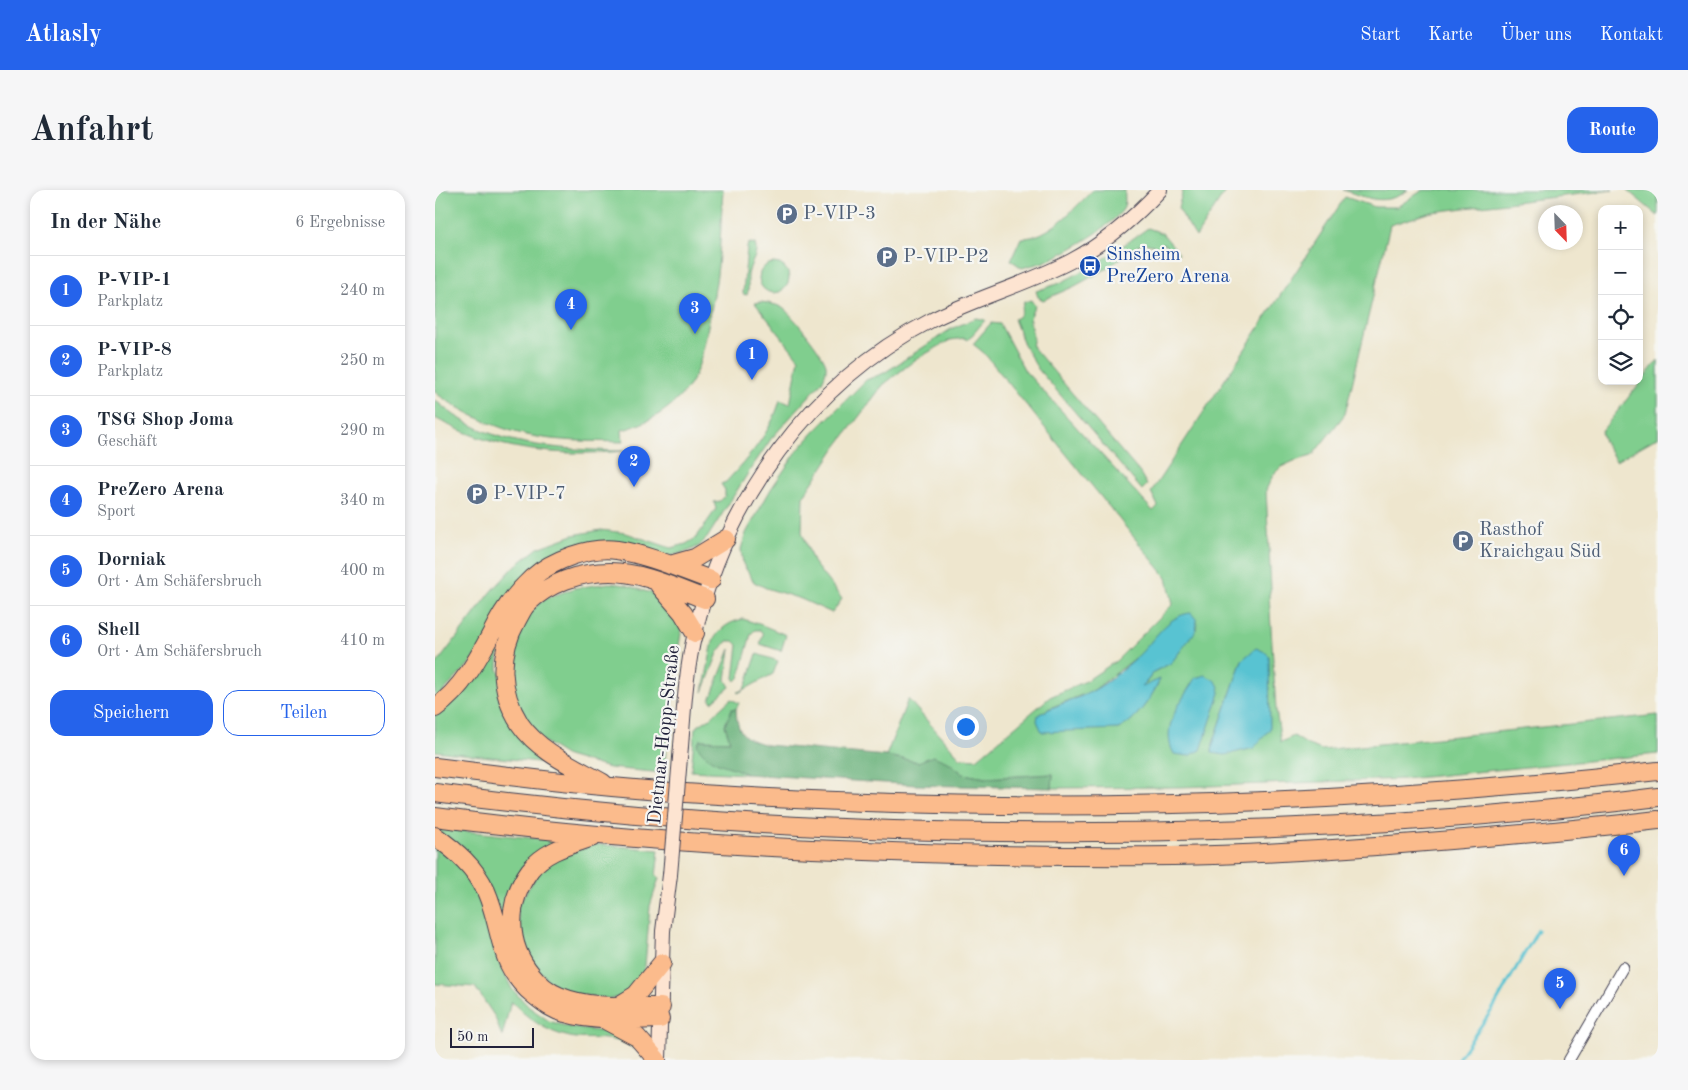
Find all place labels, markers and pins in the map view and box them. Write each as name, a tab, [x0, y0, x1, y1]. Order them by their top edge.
parking icon: P-VIP-3	[775, 202, 799, 226]
place label: P-VIP-3	[803, 205, 876, 224]
parking icon: P-VIP-P2	[875, 245, 899, 269]
place label: Sinsheim PreZero Arena	[1106, 246, 1230, 287]
place label: P-VIP-P2	[903, 248, 989, 267]
bus stop icon: Sinsheim PreZero Arena	[1078, 254, 1102, 278]
pin: 4	[555, 289, 587, 330]
pin: 3	[679, 293, 711, 334]
pin: 1	[736, 339, 768, 380]
pin: 2	[618, 446, 650, 487]
parking icon: P-VIP-7	[465, 482, 489, 506]
place label: P-VIP-7	[493, 485, 566, 504]
place label: Rasthof Kraichgau Süd	[1479, 521, 1601, 562]
parking icon: Rasthof Kraichgau Süd	[1451, 529, 1475, 553]
pin: 6	[1608, 835, 1640, 876]
pin: 5	[1544, 968, 1576, 1009]

